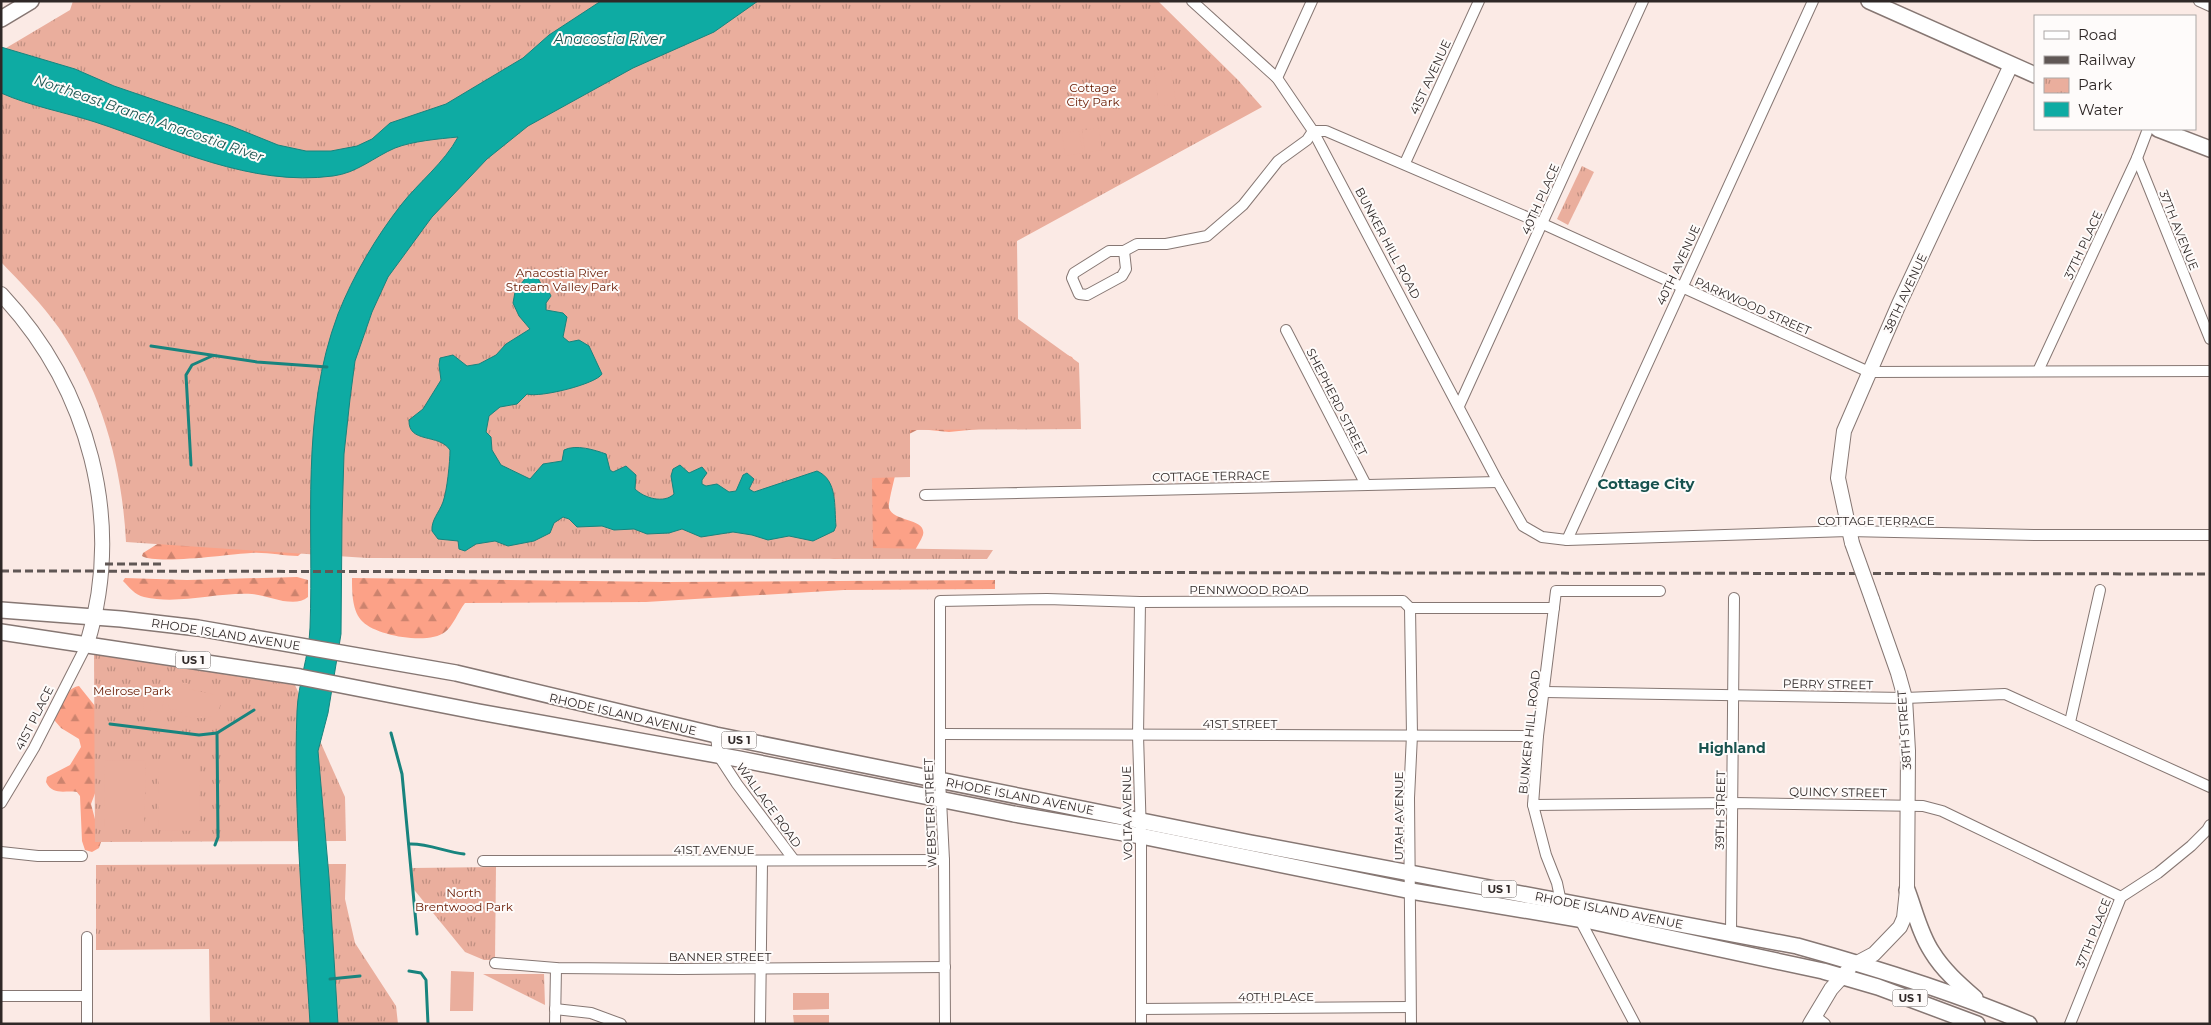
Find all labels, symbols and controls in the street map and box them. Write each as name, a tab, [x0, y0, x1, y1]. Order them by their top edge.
legend	[2034, 15, 2196, 130]
text: Road	[2078, 25, 2117, 44]
water label: Anacostia River	[553, 30, 665, 48]
street label: 41ST AVENUE	[1406, 37, 1454, 117]
text: Railway	[2078, 50, 2136, 69]
water label: Northeast Branch Anacostia River	[32, 70, 266, 166]
text: Park	[2078, 75, 2112, 94]
park label: Cottage City Park	[1066, 80, 1120, 109]
text: Water	[2078, 100, 2124, 119]
street label: 40TH PLACE	[1518, 161, 1562, 237]
street label: BUNKER HILL ROAD	[1352, 185, 1424, 302]
street label: 37TH AVENUE	[2156, 188, 2202, 272]
street label: 37TH PLACE	[2061, 208, 2105, 282]
street label: 40TH AVENUE	[1653, 222, 1703, 308]
street label: 38TH AVENUE	[1880, 251, 1930, 335]
park label: Anacostia River Stream Valley Park	[506, 265, 619, 294]
street label: PARKWOOD STREET	[1693, 274, 1813, 338]
street label: SHEPHERD STREET	[1303, 346, 1371, 458]
street label: COTTAGE TERRACE	[1152, 467, 1270, 485]
district label: Cottage City	[1597, 474, 1696, 493]
street label: COTTAGE TERRACE	[1817, 513, 1935, 528]
street label: PENNWOOD ROAD	[1189, 582, 1309, 597]
street label: RHODE ISLAND AVENUE	[150, 615, 302, 653]
road number: US 1	[176, 652, 210, 668]
street label: BUNKER HILL ROAD	[1515, 669, 1543, 795]
street label: PERRY STREET	[1783, 676, 1873, 692]
street label: 41ST PLACE	[11, 683, 57, 753]
park label: Melrose Park	[93, 683, 172, 698]
street label: RHODE ISLAND AVENUE	[548, 690, 698, 738]
street label: 38TH STREET	[1894, 690, 1914, 770]
street label: 41ST STREET	[1202, 716, 1278, 731]
road number: US 1	[722, 732, 756, 748]
district label: Highland	[1698, 739, 1766, 757]
street label: WEBSTER STREET	[921, 758, 939, 868]
street label: WALLACE ROAD	[733, 760, 805, 850]
street label: VOLTA AVENUE	[1119, 766, 1135, 860]
street label: 39TH STREET	[1712, 770, 1728, 850]
street label: UTAH AVENUE	[1391, 772, 1406, 861]
street label: RHODE ISLAND AVENUE	[945, 774, 1095, 818]
street label: QUINCY STREET	[1789, 784, 1887, 800]
street label: 41ST AVENUE	[674, 842, 754, 857]
road number: US 1	[1482, 881, 1516, 898]
park label: North Brentwood Park	[415, 885, 514, 914]
street label: RHODE ISLAND AVENUE	[1534, 888, 1684, 932]
street label: 37TH PLACE	[2072, 896, 2114, 970]
street label: BANNER STREET	[669, 949, 771, 964]
street label: 40TH PLACE	[1238, 989, 1314, 1004]
road number: US 1	[1892, 990, 1928, 1006]

